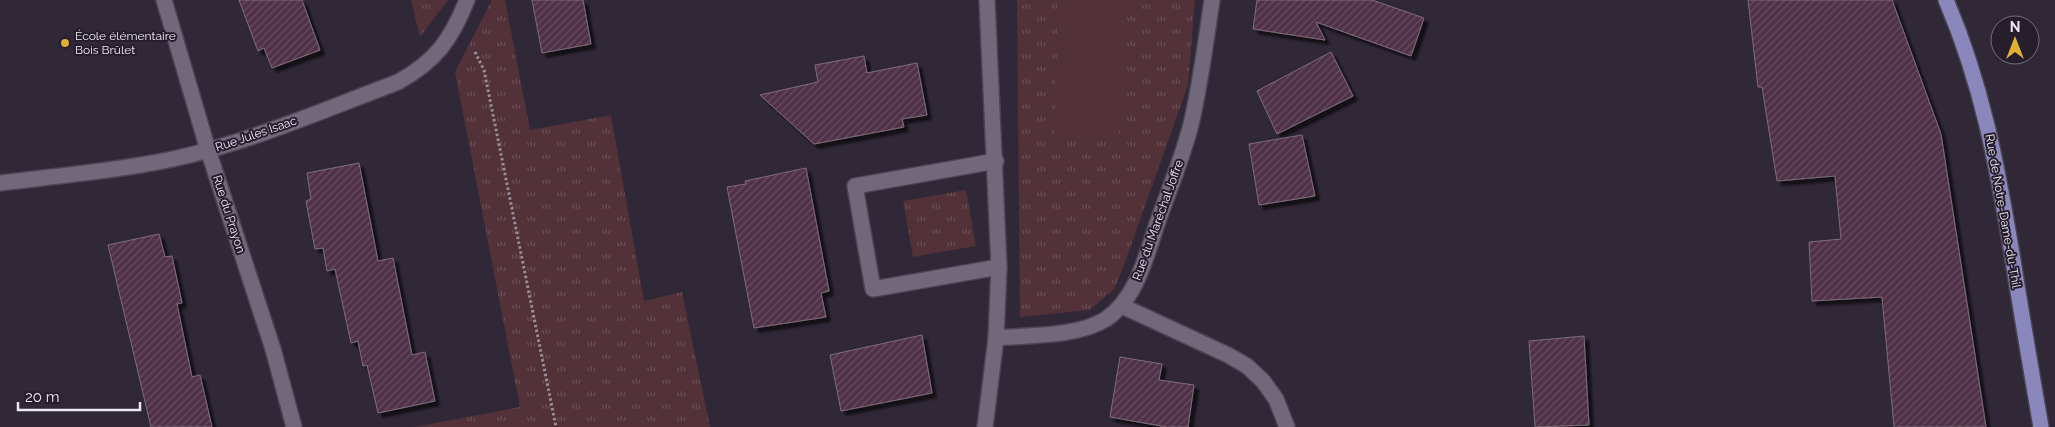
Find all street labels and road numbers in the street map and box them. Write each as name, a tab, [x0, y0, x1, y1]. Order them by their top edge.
street label: Rue Jules Isaac	[214, 113, 299, 154]
street label: Rue de Notre-Dame-du-Thil	[1983, 133, 2024, 290]
street label: Rue du Maréchal Joffre	[1130, 158, 1186, 282]
street label: Rue du Prayon	[210, 173, 248, 255]

